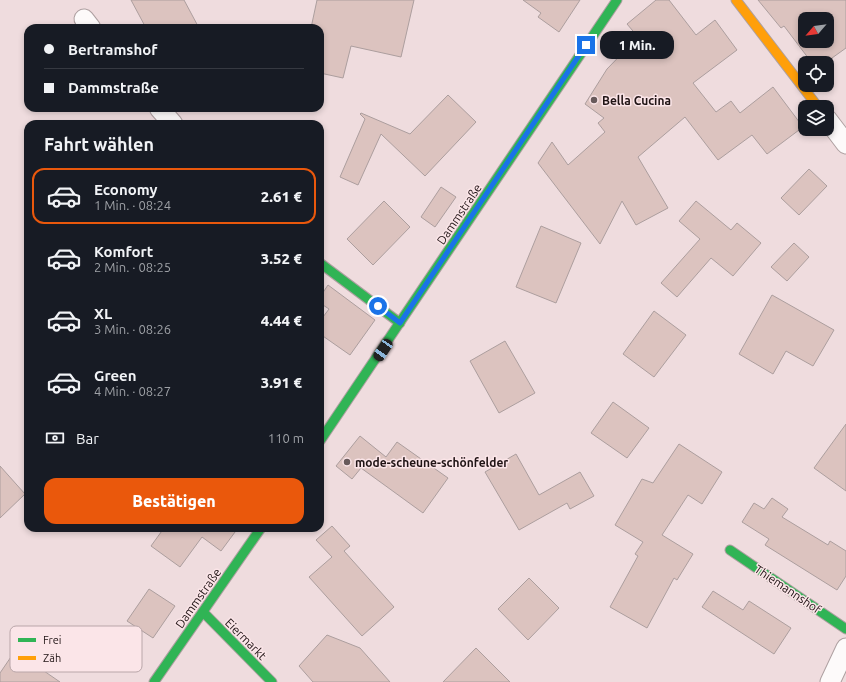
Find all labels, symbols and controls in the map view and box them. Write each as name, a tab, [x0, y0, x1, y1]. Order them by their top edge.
north arrow	[798, 12, 834, 48]
map controls	[798, 12, 834, 136]
callout: 1 Min.	[600, 31, 674, 59]
route end	[577, 36, 595, 54]
text: 1 Min.	[619, 38, 655, 52]
text: Bertramshof	[68, 41, 157, 58]
button: locate	[798, 56, 834, 92]
text: Dammstraße	[68, 79, 159, 96]
place label: Bella Cucina	[602, 94, 671, 107]
marker: Bella Cucina	[589, 95, 599, 105]
button: layers	[798, 100, 834, 136]
text: Fahrt wählen	[44, 134, 154, 154]
icon: car	[46, 178, 82, 214]
text: Economy	[94, 181, 158, 198]
street label: Dammstraße	[434, 181, 484, 247]
text: 2.61 €	[261, 188, 302, 205]
text: 1 Min. · 08:24	[94, 198, 171, 212]
icon: car	[46, 240, 82, 276]
text: Komfort	[94, 243, 153, 260]
text: 3.52 €	[261, 250, 302, 267]
text: 2 Min. · 08:25	[94, 260, 171, 274]
route start	[369, 297, 387, 315]
icon: car	[46, 302, 82, 338]
text: XL	[94, 305, 112, 322]
text: 4.44 €	[261, 312, 302, 329]
text: 3 Min. · 08:26	[94, 322, 171, 336]
car	[371, 337, 395, 363]
icon: car	[46, 364, 82, 400]
text: Green	[94, 367, 136, 384]
text: 3.91 €	[261, 374, 302, 391]
text: 4 Min. · 08:27	[94, 384, 171, 398]
icon: cash	[44, 427, 66, 449]
text: Bar	[76, 430, 99, 447]
text: 110 m	[268, 431, 304, 445]
place label: mode-scheune-schönfelder	[355, 456, 508, 469]
marker: mode-scheune-schönfelder	[342, 457, 352, 467]
button: Bestätigen	[44, 478, 304, 524]
street label: Thiemannshof	[752, 562, 824, 616]
street label: Dammstraße	[173, 566, 223, 630]
street label: Eiermarkt	[223, 616, 269, 662]
legend	[10, 626, 142, 672]
text: Frei	[43, 634, 62, 646]
text: Zäh	[43, 652, 61, 664]

